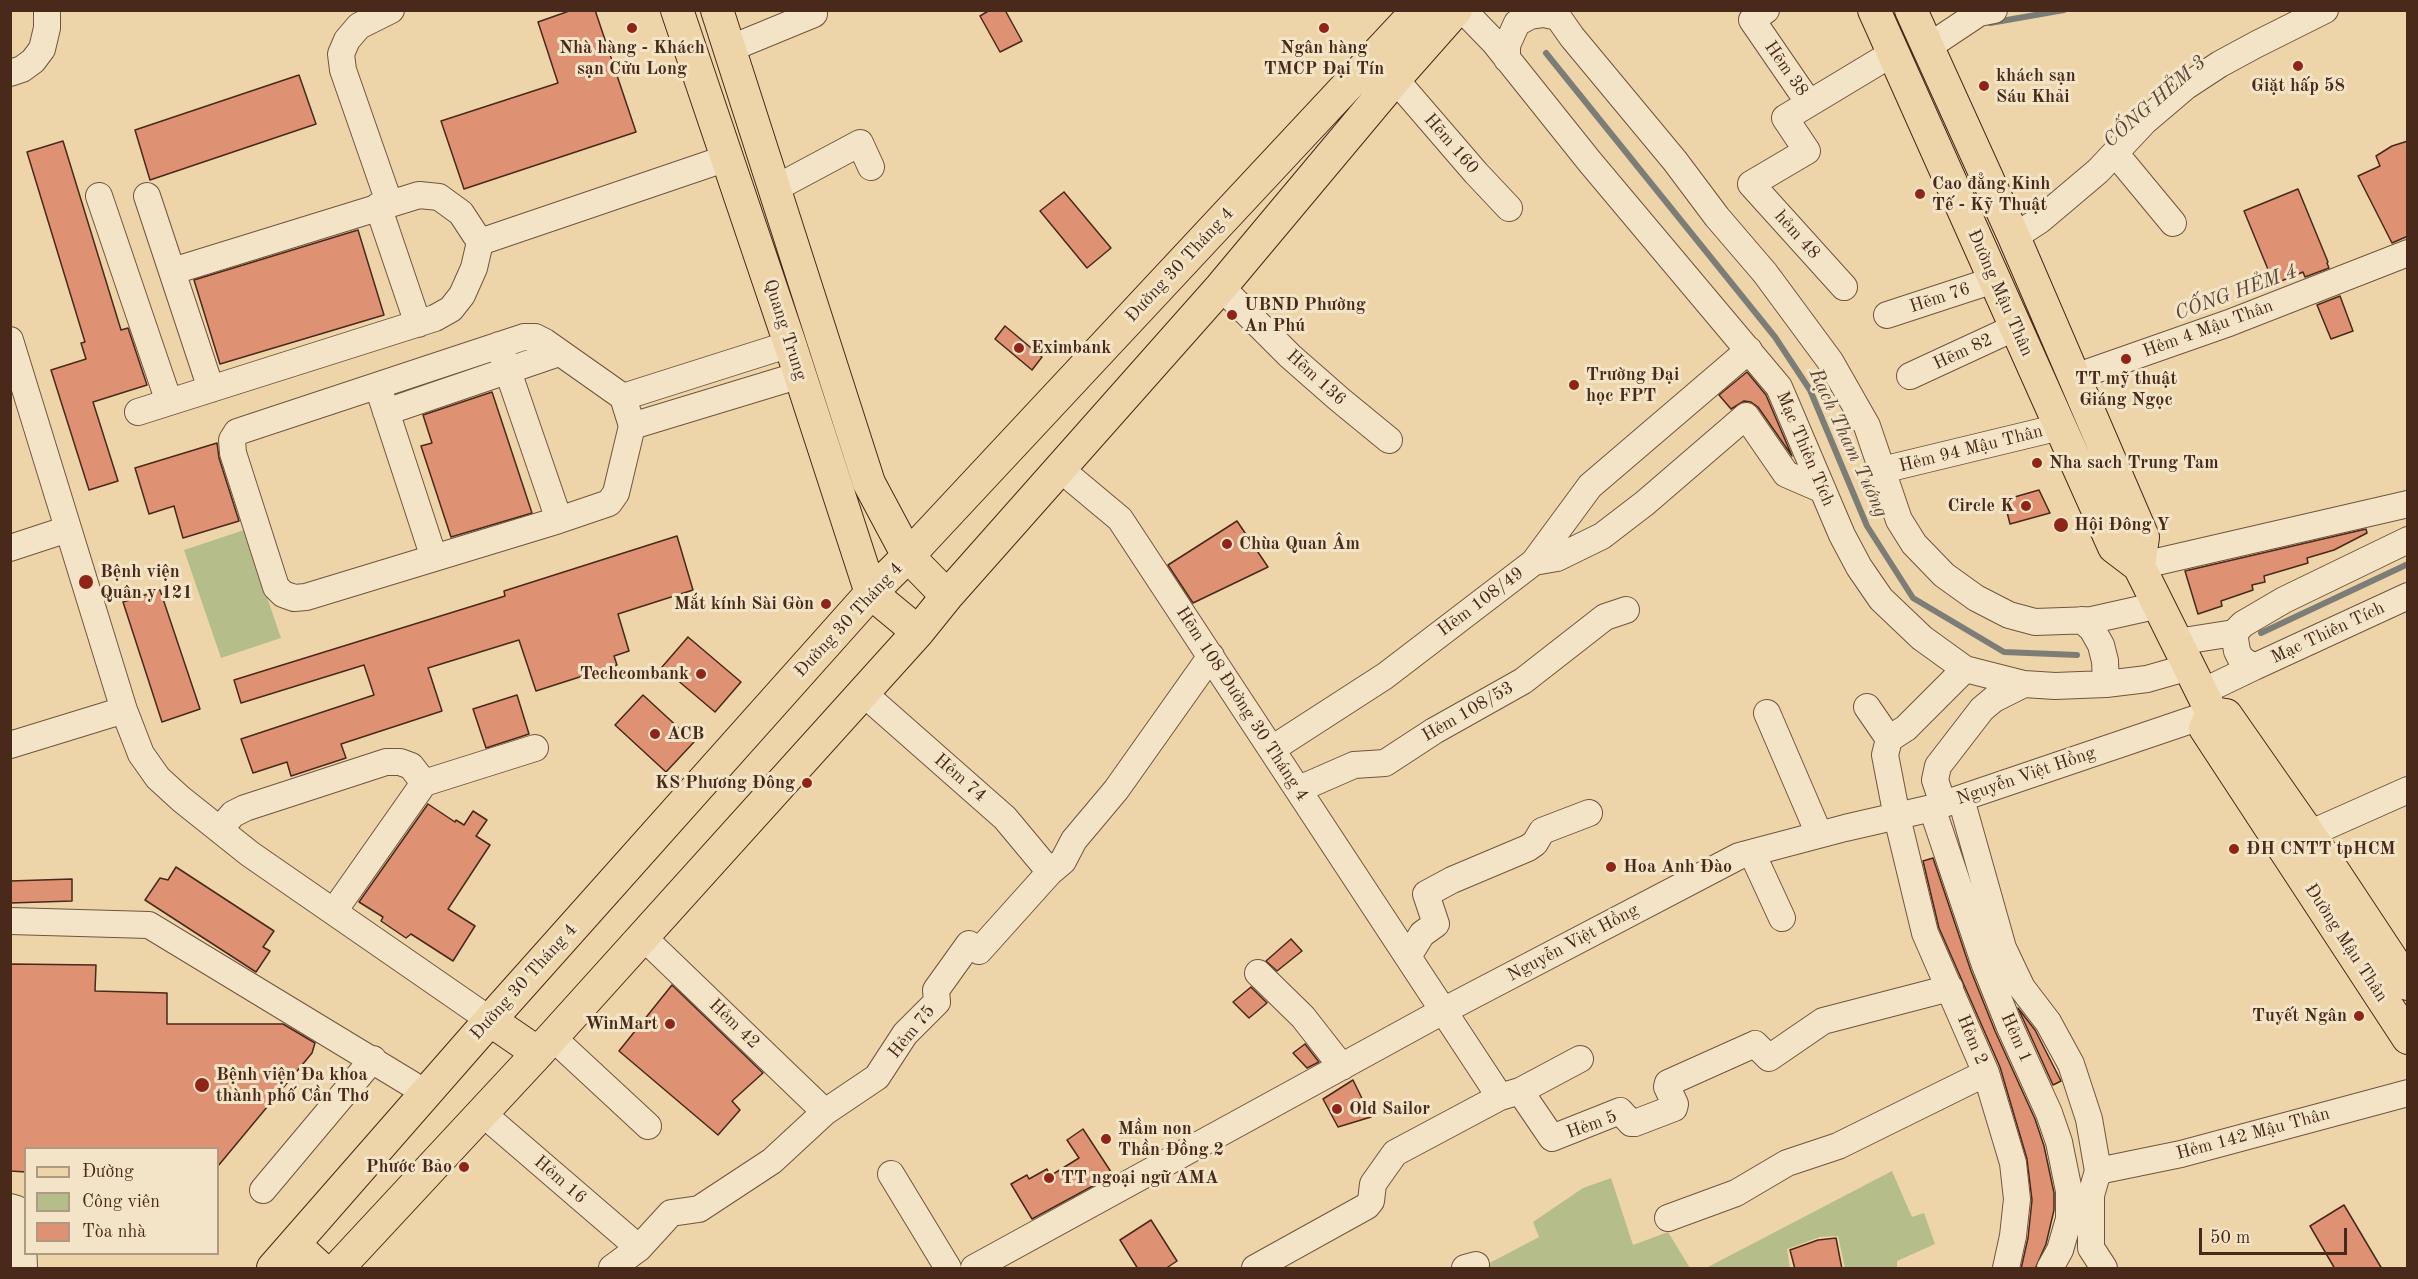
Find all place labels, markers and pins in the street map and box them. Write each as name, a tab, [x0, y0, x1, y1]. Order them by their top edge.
marker: Nhà hàng - Khách sạn Cửu Long	[625, 21, 639, 35]
marker: Ngân hàng TMCP Đại Tín	[1317, 21, 1331, 35]
place label: Nhà hàng - Khách sạn Cửu Long	[559, 37, 705, 80]
place label: Ngân hàng TMCP Đại Tín	[1264, 37, 1384, 80]
marker: Giặt hấp 58	[2291, 59, 2305, 73]
place label: khách sạn Sáu Khải	[1996, 65, 2076, 107]
place label: Giặt hấp 58	[2251, 75, 2345, 97]
marker: khách sạn Sáu Khải	[1977, 79, 1991, 93]
place label: Cao đẳng Kinh Tế - Kỹ Thuật	[1932, 173, 2050, 216]
marker: Cao đẳng Kinh Tế - Kỹ Thuật	[1913, 187, 1927, 201]
place label: UBND Phường An Phú	[1244, 294, 1366, 336]
marker: UBND Phường An Phú	[1225, 308, 1239, 322]
place label: Eximbank	[1031, 337, 1111, 359]
marker: Eximbank	[1012, 341, 1026, 355]
marker: TT mỹ thuật Giáng Ngọc	[2119, 352, 2133, 366]
place label: Trường Đại học FPT	[1586, 364, 1679, 406]
place label: TT mỹ thuật Giáng Ngọc	[2075, 368, 2177, 410]
marker: Trường Đại học FPT	[1567, 378, 1581, 392]
place label: Nha sach Trung Tam	[2049, 452, 2219, 474]
marker: Nha sach Trung Tam	[2030, 456, 2044, 470]
place label: Circle K	[1948, 495, 2014, 517]
marker: Circle K	[2019, 499, 2033, 513]
place label: Hội Đông Y	[2074, 514, 2170, 536]
marker: Hội Đông Y	[2052, 516, 2070, 534]
place label: Chùa Quan Âm	[1239, 533, 1360, 555]
marker: Chùa Quan Âm	[1220, 537, 1234, 551]
place label: Bệnh viện Quân y 121	[100, 561, 193, 604]
marker: Bệnh viện Quân y 121	[77, 573, 95, 591]
place label: Mắt kính Sài Gòn	[674, 593, 814, 615]
marker: Mắt kính Sài Gòn	[819, 597, 833, 611]
place label: Techcombank	[580, 663, 689, 685]
marker: Techcombank	[694, 667, 708, 681]
place label: ACB	[667, 723, 704, 745]
marker: ACB	[648, 727, 662, 741]
place label: KS Phương Đông	[655, 772, 795, 794]
marker: KS Phương Đông	[800, 776, 814, 790]
place label: ĐH CNTT tpHCM	[2246, 838, 2396, 860]
marker: ĐH CNTT tpHCM	[2227, 842, 2241, 856]
place label: Hoa Anh Đào	[1623, 856, 1732, 878]
marker: Hoa Anh Đào	[1604, 860, 1618, 874]
place label: Tuyết Ngân	[2252, 1005, 2347, 1027]
marker: Tuyết Ngân	[2352, 1009, 2366, 1023]
place label: WinMart	[585, 1013, 658, 1035]
marker: WinMart	[663, 1017, 677, 1031]
place label: Bệnh viện Đa khoa thành phố Cần Thơ	[216, 1064, 369, 1106]
marker: Bệnh viện Đa khoa thành phố Cần Thơ	[193, 1076, 211, 1094]
place label: Old Sailor	[1349, 1098, 1430, 1120]
marker: Old Sailor	[1330, 1102, 1344, 1116]
place label: Mầm non Thần Đồng 2	[1118, 1118, 1224, 1160]
marker: Mầm non Thần Đồng 2	[1099, 1132, 1113, 1146]
place label: Phước Bảo	[366, 1156, 452, 1178]
marker: Phước Bảo	[457, 1160, 471, 1174]
place label: TT ngoại ngữ AMA	[1061, 1167, 1218, 1189]
marker: TT ngoại ngữ AMA	[1042, 1171, 1056, 1185]

